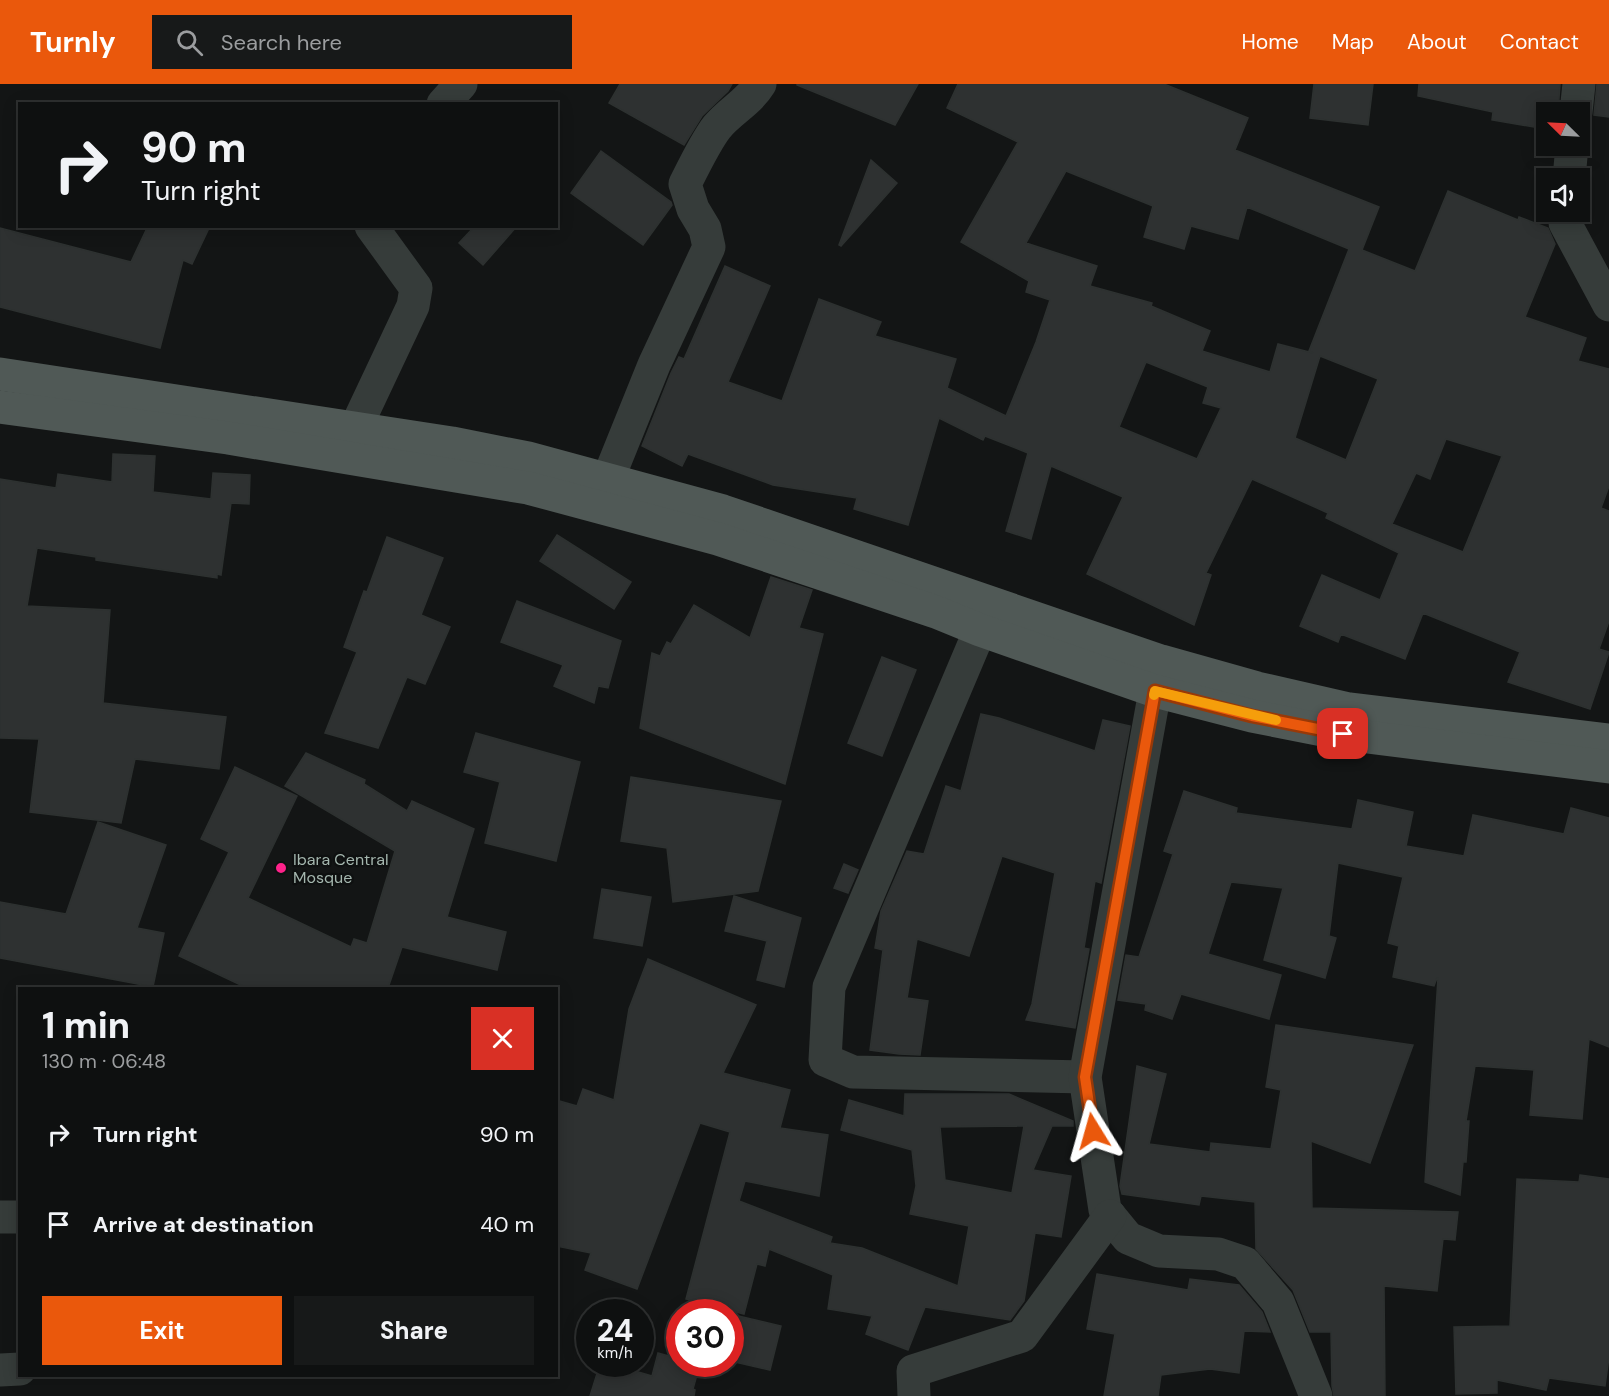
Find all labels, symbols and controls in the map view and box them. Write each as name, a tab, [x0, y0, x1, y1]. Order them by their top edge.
search box	[152, 15, 572, 69]
text: Turnly	[30, 24, 116, 61]
icon: search	[173, 26, 206, 59]
text: Search here	[221, 28, 342, 57]
text: Home	[1241, 28, 1299, 56]
text: Map	[1332, 28, 1374, 56]
text: About	[1407, 28, 1467, 56]
text: Contact	[1500, 28, 1579, 56]
north arrow	[1536, 102, 1590, 156]
map controls	[1536, 102, 1590, 222]
text: 90 m	[141, 120, 247, 175]
icon: right	[42, 126, 120, 204]
button: sound	[1536, 168, 1590, 222]
text: Turn right	[141, 173, 261, 208]
pin	[1317, 708, 1368, 759]
icon: arrive	[1326, 717, 1359, 750]
place label: Ibara Central Mosque	[293, 849, 389, 888]
marker: Ibara Central Mosque	[274, 861, 288, 875]
text: 1 min	[42, 1002, 130, 1049]
button: close	[471, 1007, 534, 1070]
text: 130 m · 06:48	[42, 1048, 166, 1074]
position arrow	[1061, 1099, 1125, 1163]
icon: right	[42, 1118, 75, 1151]
text: Turn right	[93, 1120, 198, 1149]
text: 90 m	[480, 1120, 534, 1149]
icon: arrive	[42, 1208, 75, 1241]
text: Arrive at destination	[93, 1210, 314, 1239]
text: 40 m	[480, 1210, 534, 1239]
button: Exit	[42, 1296, 282, 1365]
button: Share	[294, 1296, 534, 1365]
speed limit sign: 30	[666, 1299, 744, 1377]
text: 24	[597, 1311, 633, 1350]
text: km/h	[597, 1343, 633, 1363]

